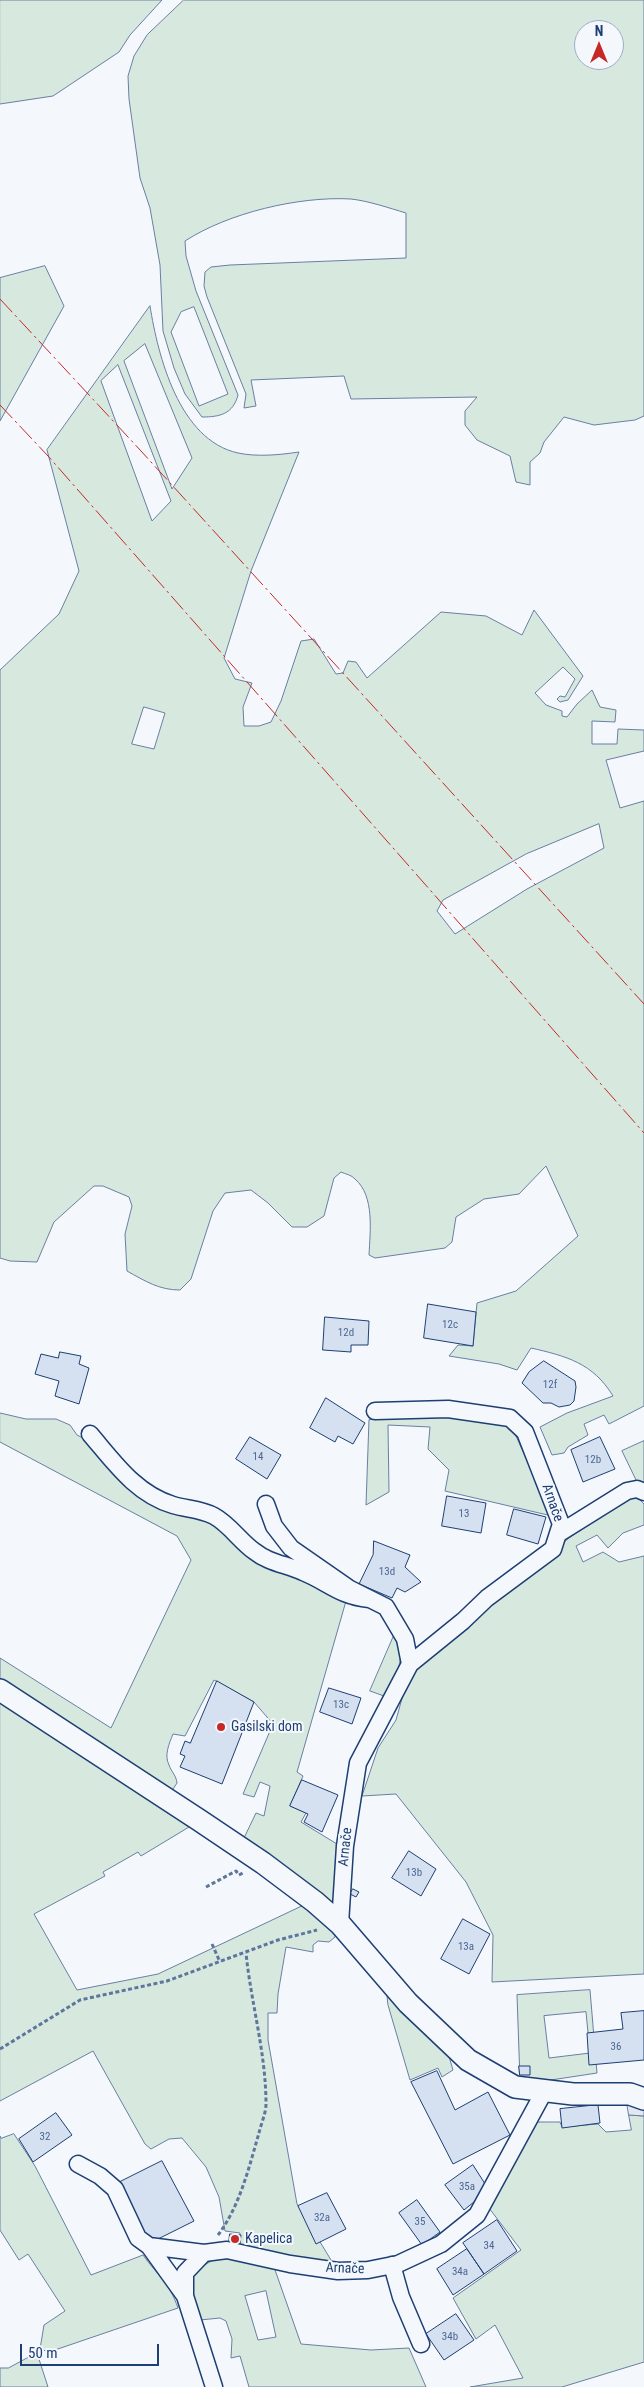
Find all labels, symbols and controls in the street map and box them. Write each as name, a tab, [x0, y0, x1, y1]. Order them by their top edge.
north arrow	[574, 20, 624, 70]
text: N	[595, 23, 603, 39]
house number: 12c	[442, 1318, 458, 1332]
house number: 12d	[338, 1326, 354, 1340]
house number: 12f	[543, 1378, 557, 1392]
house number: 14	[253, 1450, 263, 1464]
house number: 12b	[585, 1453, 601, 1467]
street label: Arnače	[538, 1482, 566, 1524]
house number: 13	[459, 1507, 469, 1521]
house number: 13d	[379, 1565, 395, 1579]
house number: 13c	[333, 1698, 349, 1712]
place label: Gasilski dom	[231, 1719, 302, 1735]
marker: Gasilski dom	[215, 1721, 227, 1733]
street label: Arnače	[336, 1827, 356, 1867]
house number: 13b	[406, 1866, 422, 1880]
house number: 13a	[458, 1940, 474, 1954]
house number: 36	[611, 2040, 621, 2054]
house number: 32	[40, 2130, 50, 2144]
house number: 35a	[459, 2180, 475, 2194]
house number: 32a	[314, 2211, 330, 2225]
house number: 35	[415, 2215, 425, 2229]
place label: Kapelica	[245, 2231, 292, 2247]
marker: Kapelica	[229, 2233, 241, 2245]
house number: 34	[484, 2239, 494, 2253]
street label: Arnače	[325, 2260, 365, 2278]
house number: 34a	[452, 2265, 468, 2279]
house number: 34b	[442, 2330, 458, 2344]
scale bar	[22, 2334, 161, 2366]
text: 50 m	[28, 2344, 58, 2362]

